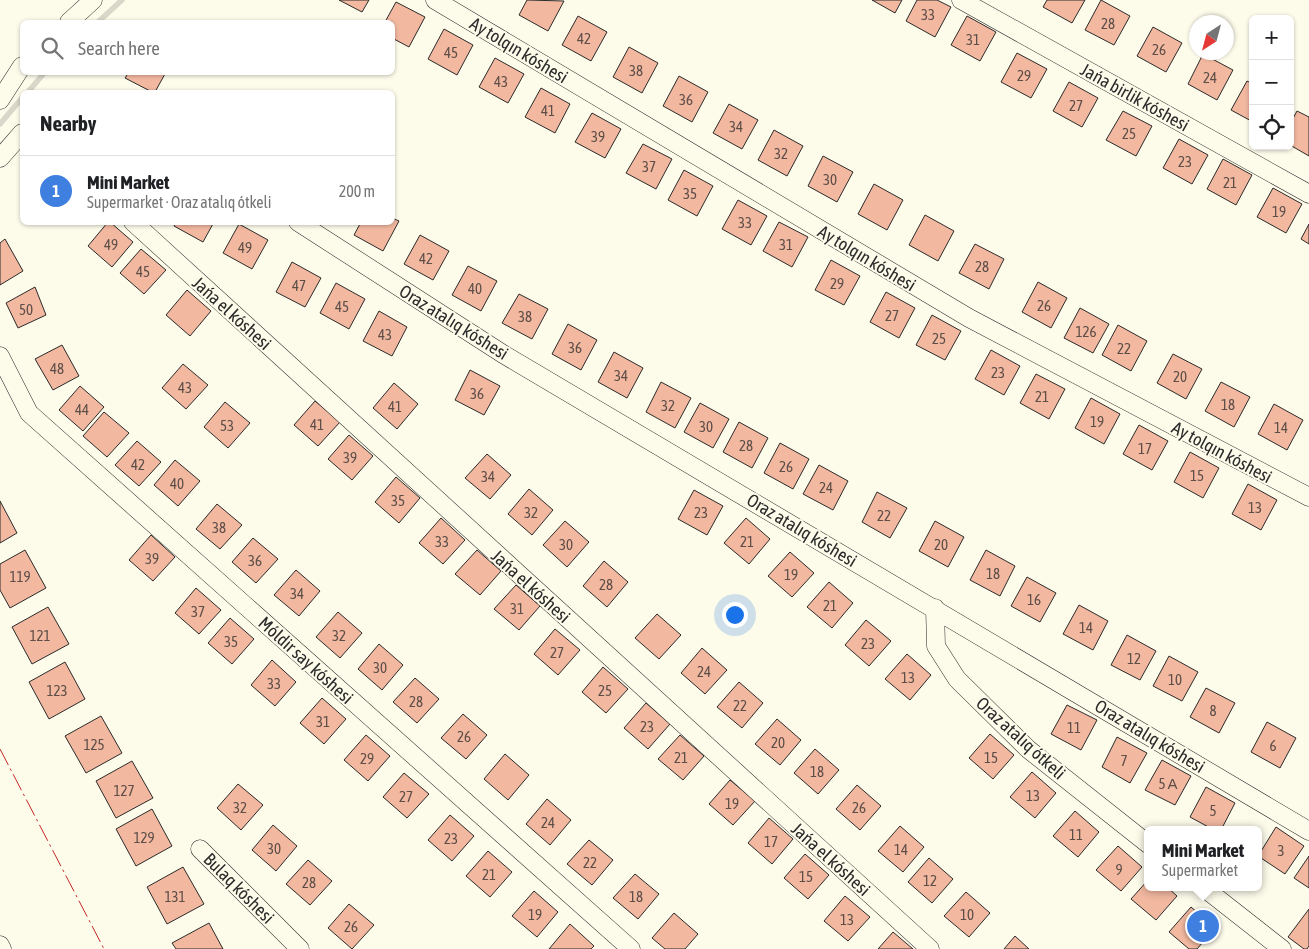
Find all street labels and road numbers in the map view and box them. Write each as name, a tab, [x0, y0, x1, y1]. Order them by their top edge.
street label: Ay tolqın kóshesi	[466, 13, 572, 87]
street label: Jańa birlik kóshesi	[1077, 59, 1193, 135]
street label: Ay tolqın kóshesi	[814, 221, 920, 295]
street label: Jańa el kóshesi	[188, 272, 276, 354]
street label: Oraz atalıq kóshesi	[396, 280, 512, 364]
street label: Ay tolqın kóshesi	[1168, 417, 1276, 487]
street label: Oraz atalıq kóshesi	[743, 489, 861, 571]
street label: Jańa el kóshesi	[487, 545, 575, 627]
street label: Móldir say kóshesi	[254, 612, 358, 708]
street label: Oraz atalıq ótkeli	[972, 692, 1070, 784]
street label: Oraz atalıq kóshesi	[1091, 695, 1209, 777]
street label: Jańa el kóshesi	[787, 818, 875, 900]
street label: Bulaq kóshesi	[199, 848, 279, 928]

